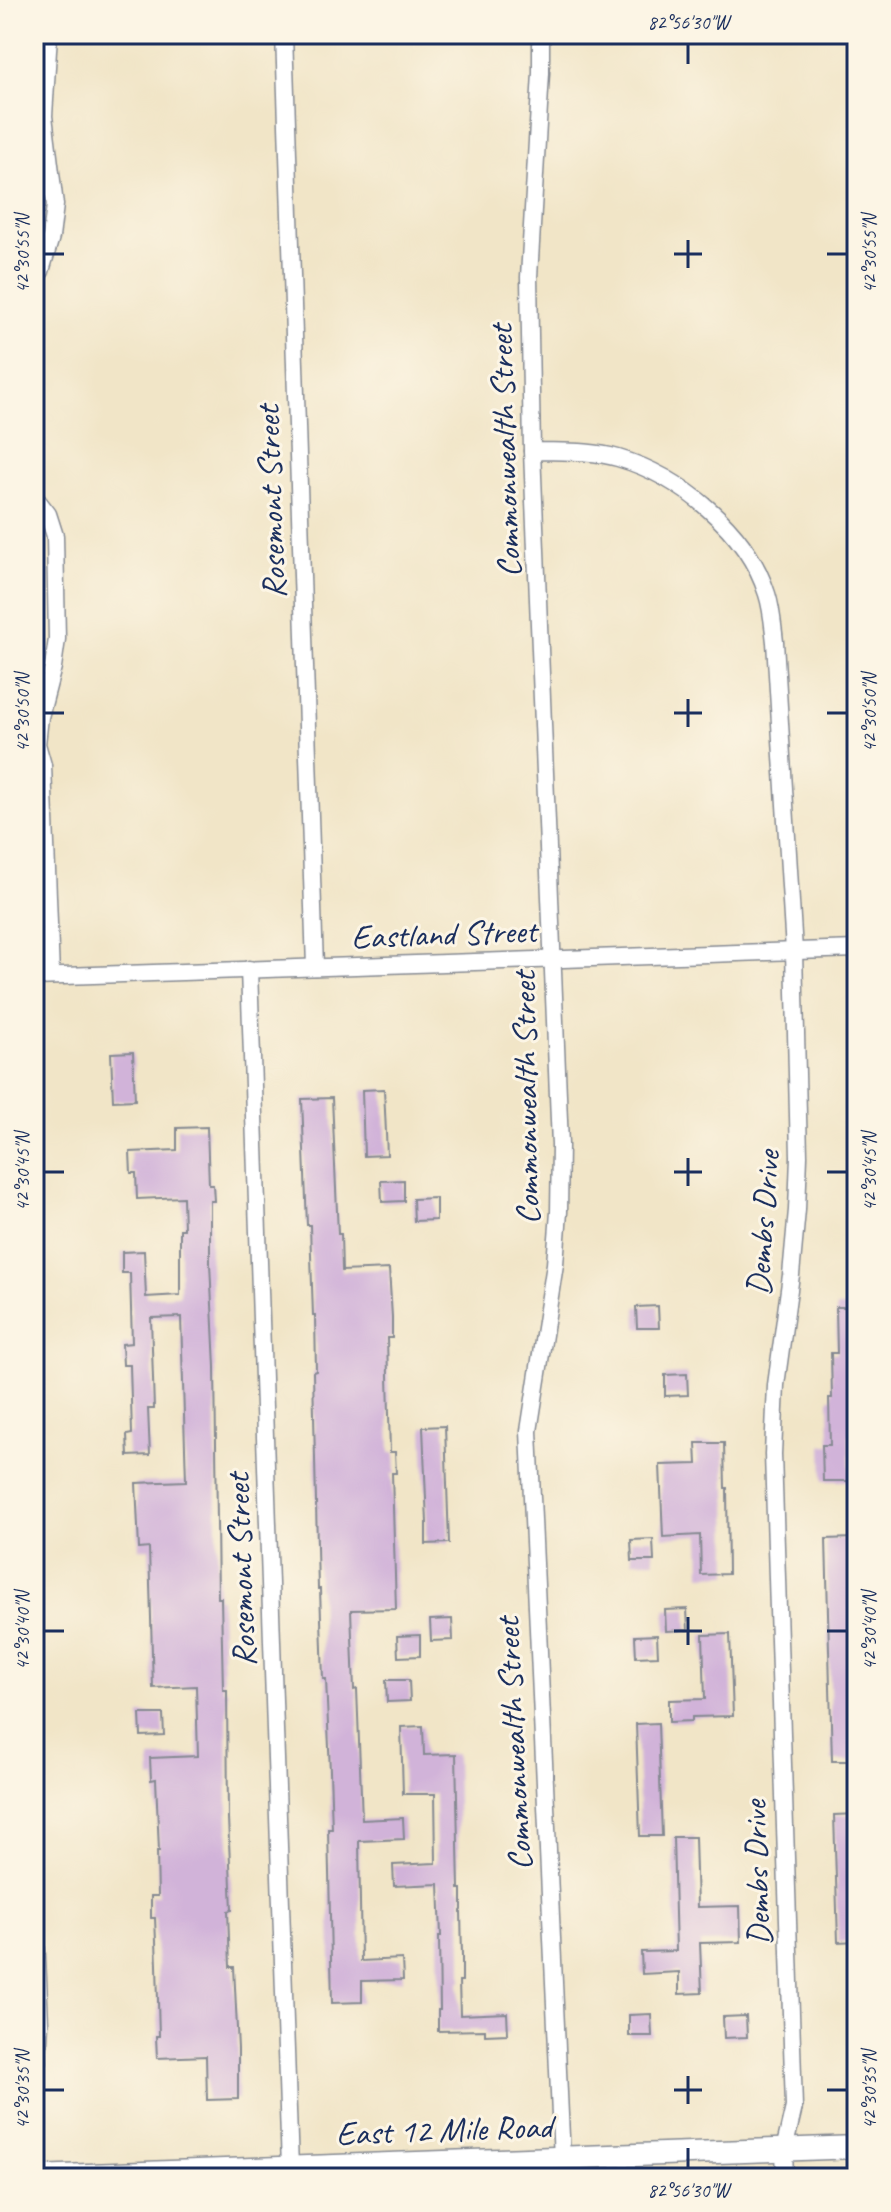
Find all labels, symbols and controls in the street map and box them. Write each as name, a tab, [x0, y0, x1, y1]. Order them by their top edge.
text: 82°56'30"W	[647, 10, 732, 35]
text: 42°30'55"N	[10, 212, 35, 293]
text: 42°30'55"N	[857, 212, 882, 293]
street label: Commonwealth Street	[478, 320, 530, 578]
street label: Rosemont Street	[246, 401, 295, 599]
text: 42°30'50"N	[10, 671, 35, 752]
text: 42°30'50"N	[857, 671, 882, 752]
street label: Eastland Street	[351, 909, 541, 958]
street label: Commonwealth Street	[502, 967, 549, 1225]
text: 42°30'45"N	[10, 1130, 35, 1211]
text: 42°30'45"N	[857, 1130, 882, 1211]
street label: Dembs Drive	[736, 1147, 789, 1297]
street label: Rosemont Street	[216, 1469, 265, 1667]
text: 42°30'40"N	[10, 1589, 35, 1670]
text: 42°30'40"N	[857, 1589, 882, 1670]
street label: Commonwealth Street	[485, 1613, 542, 1871]
street label: Dembs Drive	[732, 1798, 781, 1946]
text: 42°30'35"N	[10, 2048, 35, 2129]
text: 42°30'35"N	[857, 2048, 882, 2129]
street label: East 12 Mile Road	[335, 2104, 558, 2155]
text: 82°56'30"W	[647, 2178, 732, 2203]

